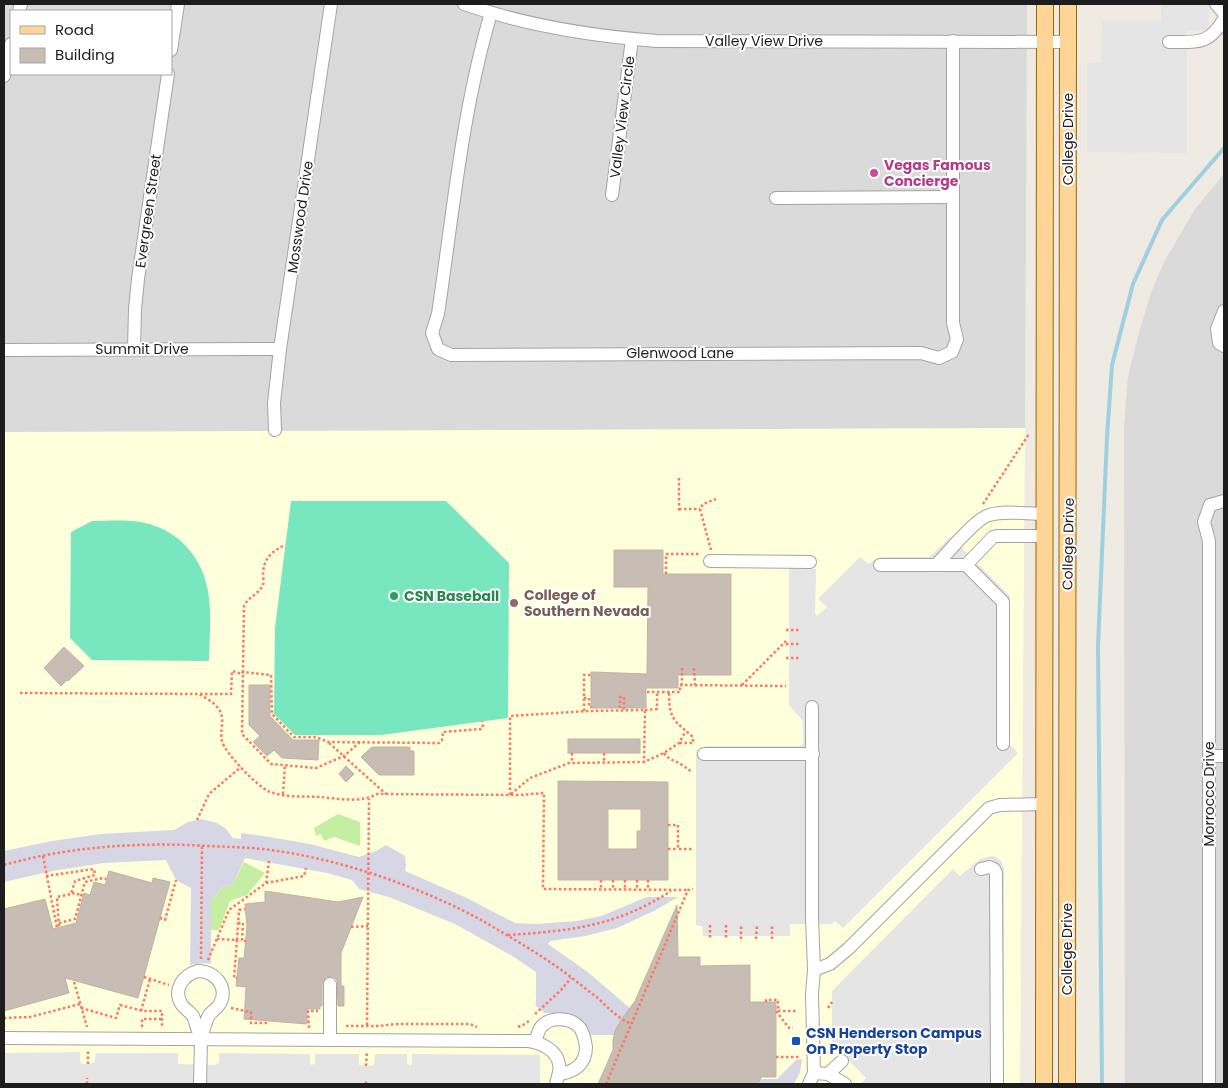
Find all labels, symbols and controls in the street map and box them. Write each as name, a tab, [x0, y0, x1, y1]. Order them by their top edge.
legend	[10, 10, 172, 75]
text: Road	[55, 19, 94, 40]
street label: Valley View Drive	[705, 31, 823, 51]
text: Building	[55, 44, 115, 65]
street label: Valley View Circle	[605, 54, 639, 179]
street label: College Drive	[1058, 93, 1078, 185]
street label: Evergreen Street	[130, 153, 166, 269]
place label: Vegas Famous Concierge	[884, 155, 991, 191]
street label: Mosswood Drive	[282, 159, 318, 275]
marker: Vegas Famous Concierge	[868, 167, 880, 179]
street label: Summit Drive	[95, 339, 189, 359]
street label: Glenwood Lane	[626, 343, 734, 363]
street label: College Drive	[1057, 497, 1079, 590]
place label: College of Southern Nevada	[524, 585, 650, 621]
place label: CSN Baseball	[404, 586, 499, 606]
marker: CSN Baseball	[388, 590, 400, 602]
marker: College of Southern Nevada	[508, 597, 520, 609]
street label: Morrocco Drive	[1199, 741, 1219, 847]
street label: College Drive	[1057, 903, 1077, 995]
place label: CSN Henderson Campus On Property Stop	[806, 1023, 982, 1059]
marker: CSN Henderson Campus On Property Stop	[790, 1035, 802, 1047]

